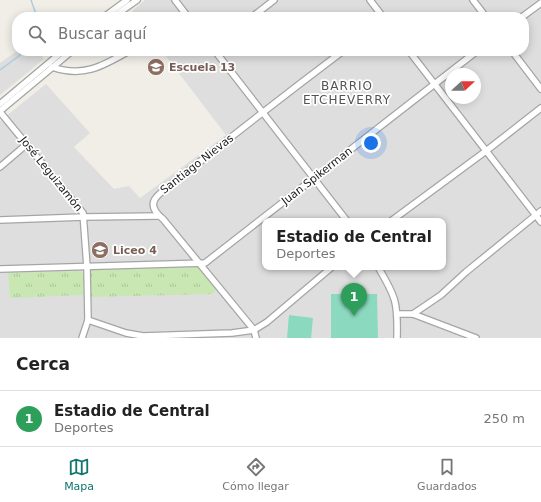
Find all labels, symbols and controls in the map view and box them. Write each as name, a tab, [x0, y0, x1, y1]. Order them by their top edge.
search box	[12, 12, 529, 56]
icon: search	[26, 23, 48, 45]
text: Buscar aquí	[58, 25, 146, 43]
school or university icon: Escuela 13	[146, 57, 166, 77]
place label: Escuela 13	[169, 61, 235, 74]
north arrow	[445, 68, 481, 104]
district label: BARRIO ETCHEVERRY	[303, 79, 391, 107]
street label: Santiago Nievas	[158, 131, 236, 197]
street label: José Leguizamón	[16, 133, 85, 214]
your location	[361, 133, 381, 153]
street label: Juan Spikerman	[278, 144, 355, 208]
popup	[262, 218, 446, 270]
text: Estadio de Central	[276, 228, 432, 246]
school or university icon: Liceo 4	[90, 240, 110, 260]
place label: Liceo 4	[113, 244, 157, 257]
text: Deportes	[276, 246, 336, 261]
pin: 1	[341, 283, 367, 316]
text: Cerca	[16, 354, 70, 374]
text: Estadio de Central	[54, 402, 210, 420]
text: 1	[24, 411, 34, 426]
text: 250 m	[483, 411, 525, 426]
text: Deportes	[54, 420, 113, 435]
tab: Mapa	[64, 456, 94, 493]
tab: Cómo llegar	[222, 456, 289, 493]
tab: Guardados	[417, 456, 477, 493]

